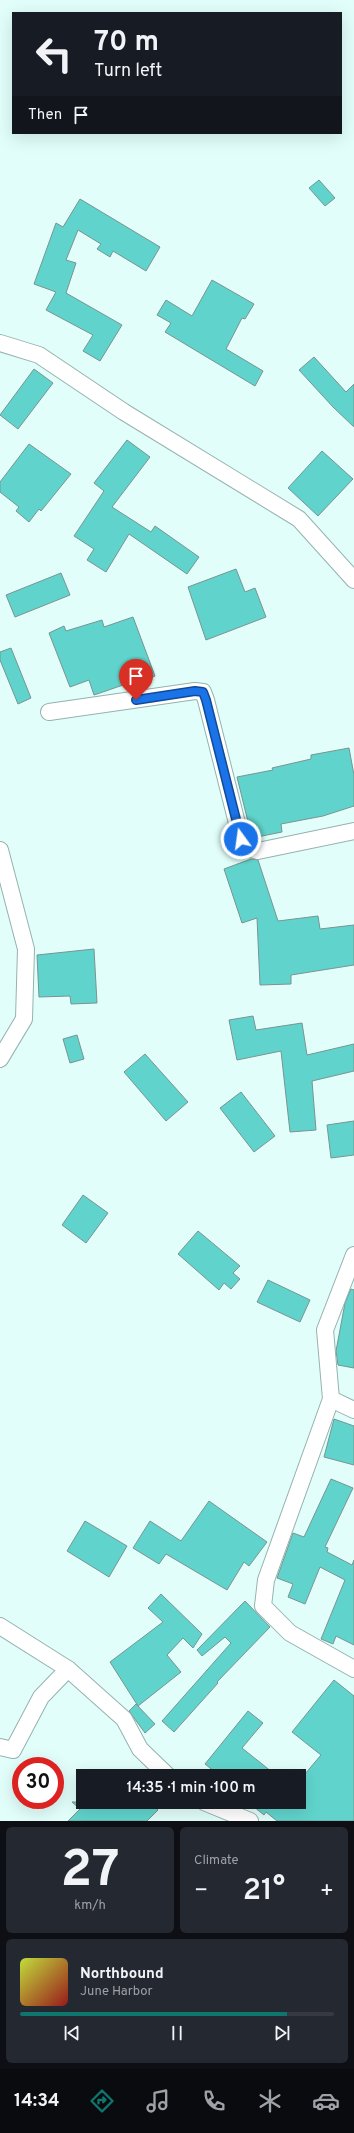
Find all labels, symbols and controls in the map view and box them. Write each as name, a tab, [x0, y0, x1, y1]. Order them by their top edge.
text: 70 m	[94, 25, 159, 61]
icon: left	[28, 28, 80, 80]
text: Turn left	[94, 60, 162, 83]
icon: arrive	[70, 104, 92, 126]
text: Then	[28, 106, 62, 125]
pin	[119, 659, 153, 700]
icon: arrive	[125, 665, 147, 687]
position arrow	[220, 818, 262, 860]
speed limit sign: 30	[12, 1757, 64, 1809]
text: 14:35 · 1 min · 100 m	[126, 1779, 256, 1798]
text: 27	[60, 1839, 120, 1905]
text: Climate	[194, 1853, 239, 1869]
text: 21°	[243, 1873, 285, 1910]
text: −	[194, 1878, 208, 1905]
text: +	[320, 1878, 334, 1905]
text: km/h	[74, 1898, 106, 1914]
text: Northbound	[80, 1965, 164, 1984]
text: June Harbor	[80, 1984, 153, 2000]
icon: previous	[61, 2022, 83, 2044]
icon: pause	[166, 2022, 188, 2044]
icon: next	[271, 2022, 293, 2044]
icon: directions	[88, 2087, 116, 2115]
icon: music	[144, 2087, 172, 2115]
icon: phone	[200, 2087, 228, 2115]
icon: climate	[256, 2087, 284, 2115]
icon: car	[312, 2087, 340, 2115]
text: 14:34	[14, 2090, 60, 2113]

